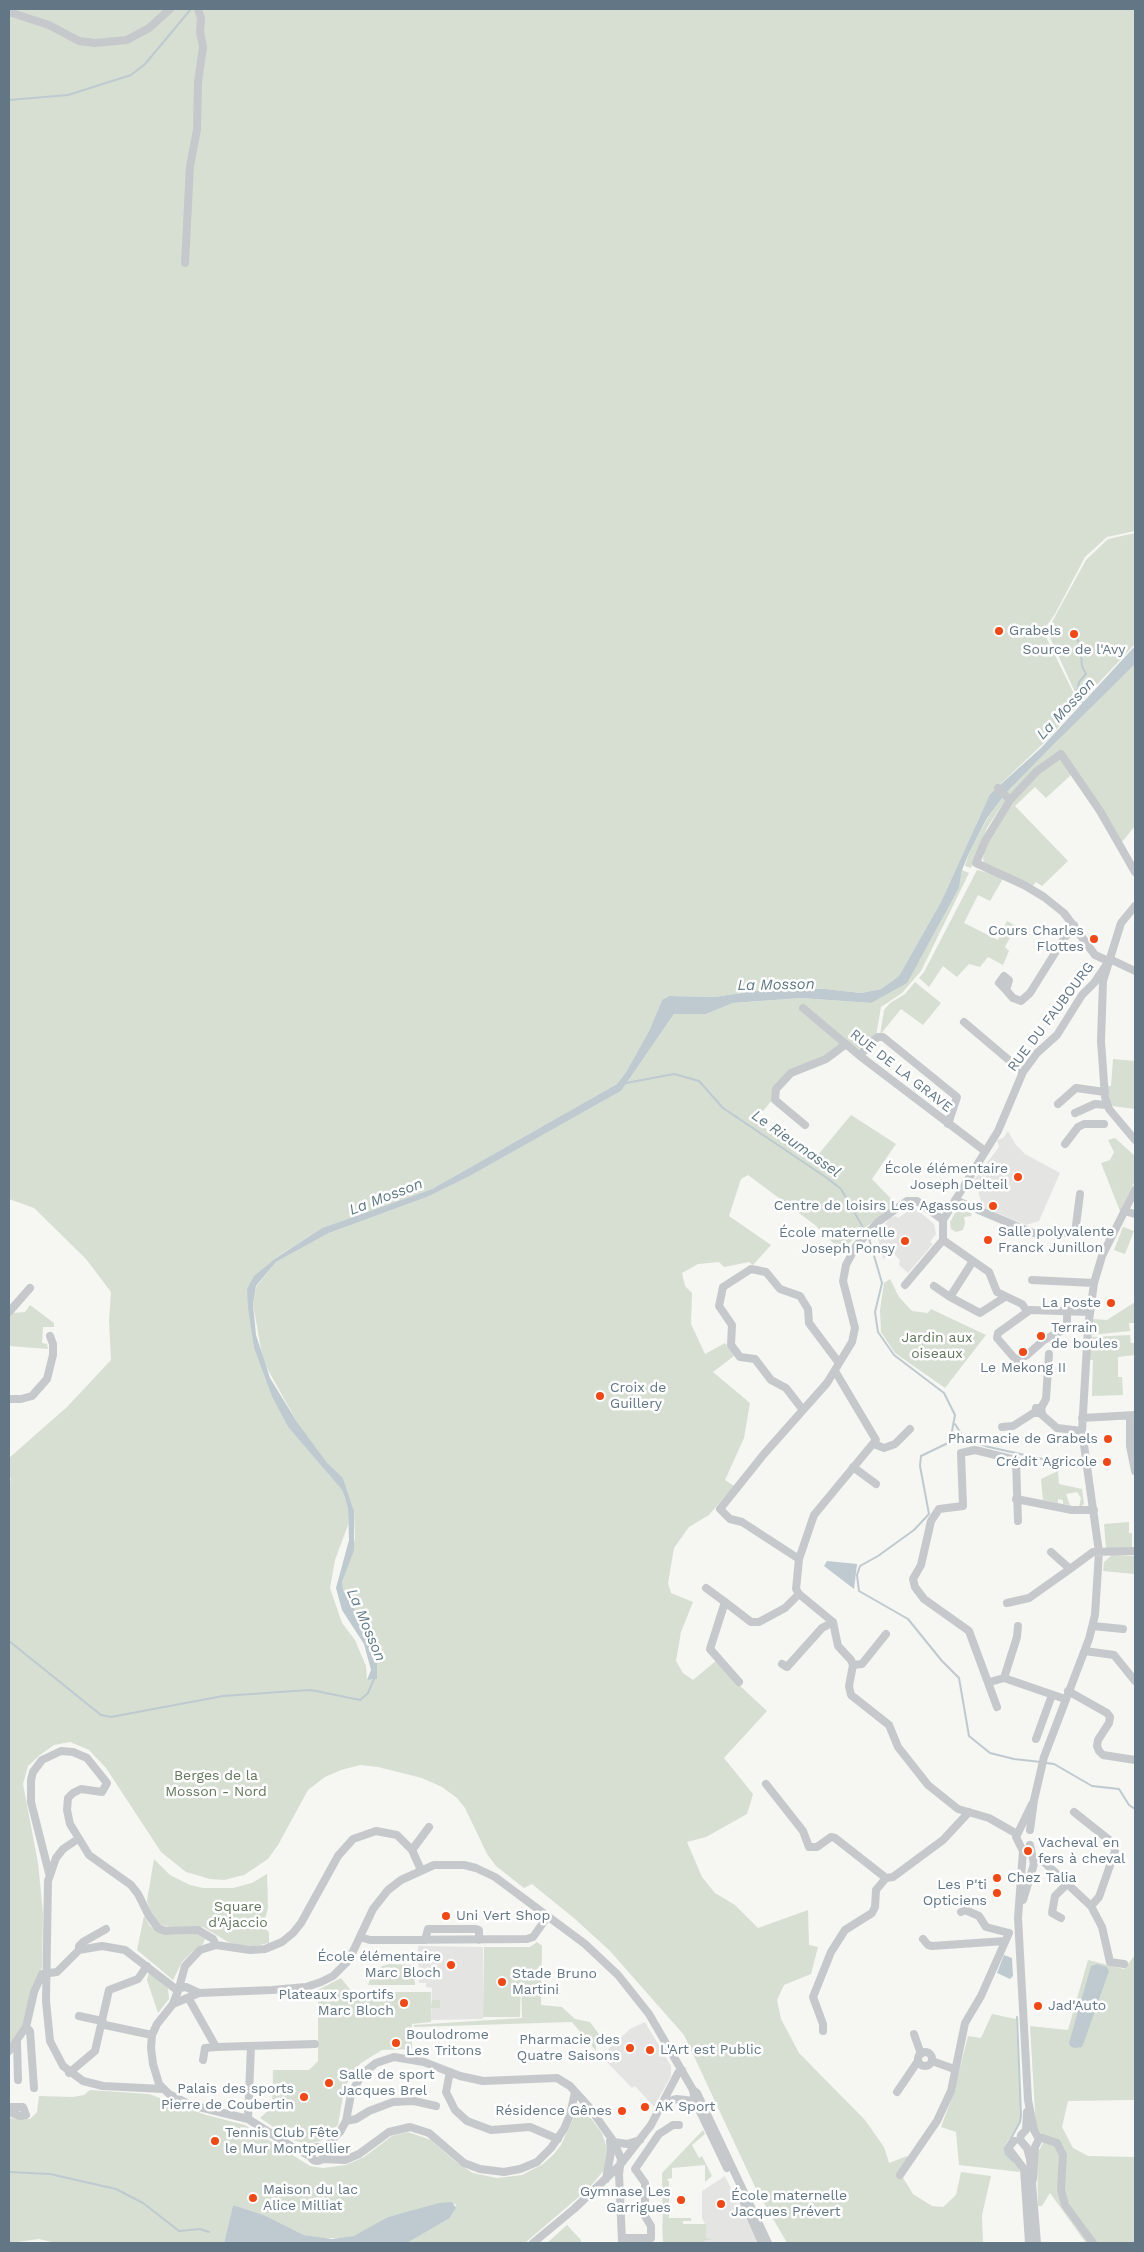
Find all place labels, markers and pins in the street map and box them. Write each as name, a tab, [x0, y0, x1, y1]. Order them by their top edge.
place label: Grabels	[1009, 623, 1061, 639]
marker: Grabels	[993, 625, 1005, 637]
marker: Source de l'Avy	[1068, 628, 1080, 640]
place label: Source de l'Avy	[1023, 642, 1125, 658]
place label: Cours Charles Flottes	[988, 923, 1084, 956]
marker: Cours Charles Flottes	[1088, 933, 1100, 945]
place label: École élémentaire Joseph Delteil	[884, 1161, 1008, 1194]
marker: École élémentaire Joseph Delteil	[1012, 1171, 1024, 1183]
place label: Centre de loisirs Les Agassous	[774, 1198, 983, 1214]
marker: Centre de loisirs Les Agassous	[987, 1200, 999, 1212]
place label: Salle polyvalente Franck Junillon	[998, 1224, 1114, 1256]
place label: École maternelle Joseph Ponsy	[779, 1225, 895, 1258]
marker: Salle polyvalente Franck Junillon	[982, 1234, 994, 1246]
marker: École maternelle Joseph Ponsy	[899, 1235, 911, 1247]
place label: La Poste	[1042, 1295, 1101, 1311]
marker: La Poste	[1105, 1297, 1117, 1309]
place label: Terrain de boules	[1051, 1320, 1118, 1352]
marker: Terrain de boules	[1035, 1330, 1047, 1342]
marker: Le Mekong II	[1017, 1346, 1029, 1358]
place label: Le Mekong II	[980, 1360, 1066, 1376]
place label: Croix de Guillery	[610, 1380, 666, 1412]
marker: Croix de Guillery	[594, 1390, 606, 1402]
place label: Pharmacie de Grabels	[948, 1431, 1098, 1447]
marker: Pharmacie de Grabels	[1102, 1433, 1114, 1445]
place label: Crédit Agricole	[996, 1454, 1097, 1470]
marker: Crédit Agricole	[1101, 1456, 1113, 1468]
place label: Vacheval en fers à cheval	[1038, 1835, 1125, 1868]
marker: Vacheval en fers à cheval	[1022, 1845, 1034, 1857]
place label: Chez Talia	[1007, 1870, 1076, 1886]
marker: Chez Talia	[991, 1872, 1003, 1884]
place label: Les P'ti Opticiens	[923, 1877, 987, 1910]
marker: Les P'ti Opticiens	[991, 1887, 1003, 1899]
place label: Uni Vert Shop	[456, 1908, 550, 1924]
marker: Uni Vert Shop	[440, 1910, 452, 1922]
place label: École élémentaire Marc Bloch	[317, 1949, 441, 1981]
marker: École élémentaire Marc Bloch	[445, 1959, 457, 1971]
place label: Stade Bruno Martini	[512, 1966, 597, 1998]
marker: Stade Bruno Martini	[496, 1976, 508, 1988]
place label: Plateaux sportifs Marc Bloch	[278, 1987, 394, 2020]
marker: Plateaux sportifs Marc Bloch	[398, 1997, 410, 2009]
place label: Jad'Auto	[1048, 1998, 1106, 2014]
marker: Jad'Auto	[1032, 2000, 1044, 2012]
place label: Boulodrome Les Tritons	[406, 2027, 489, 2060]
place label: Pharmacie des Quatre Saisons	[517, 2032, 620, 2064]
marker: Boulodrome Les Tritons	[390, 2037, 402, 2049]
marker: Pharmacie des Quatre Saisons	[624, 2042, 636, 2054]
place label: L'Art est Public	[660, 2042, 762, 2058]
marker: L'Art est Public	[644, 2044, 656, 2056]
place label: Salle de sport Jacques Brel	[339, 2067, 435, 2100]
marker: Salle de sport Jacques Brel	[323, 2077, 335, 2089]
place label: Palais des sports Pierre de Coubertin	[161, 2081, 294, 2114]
marker: Palais des sports Pierre de Coubertin	[298, 2091, 310, 2103]
place label: AK Sport	[655, 2099, 715, 2115]
marker: AK Sport	[639, 2101, 651, 2113]
place label: Résidence Gênes	[495, 2103, 612, 2119]
marker: Résidence Gênes	[616, 2105, 628, 2117]
place label: Tennis Club Fête le Mur Montpellier	[225, 2125, 351, 2158]
marker: Tennis Club Fête le Mur Montpellier	[209, 2135, 221, 2147]
place label: Maison du lac Alice Milliat	[263, 2182, 358, 2214]
place label: Gymnase Les Garrigues	[580, 2184, 671, 2216]
place label: École maternelle Jacques Prévert	[731, 2188, 847, 2220]
marker: Maison du lac Alice Milliat	[247, 2192, 259, 2204]
marker: Gymnase Les Garrigues	[675, 2194, 687, 2206]
marker: École maternelle Jacques Prévert	[715, 2198, 727, 2210]

